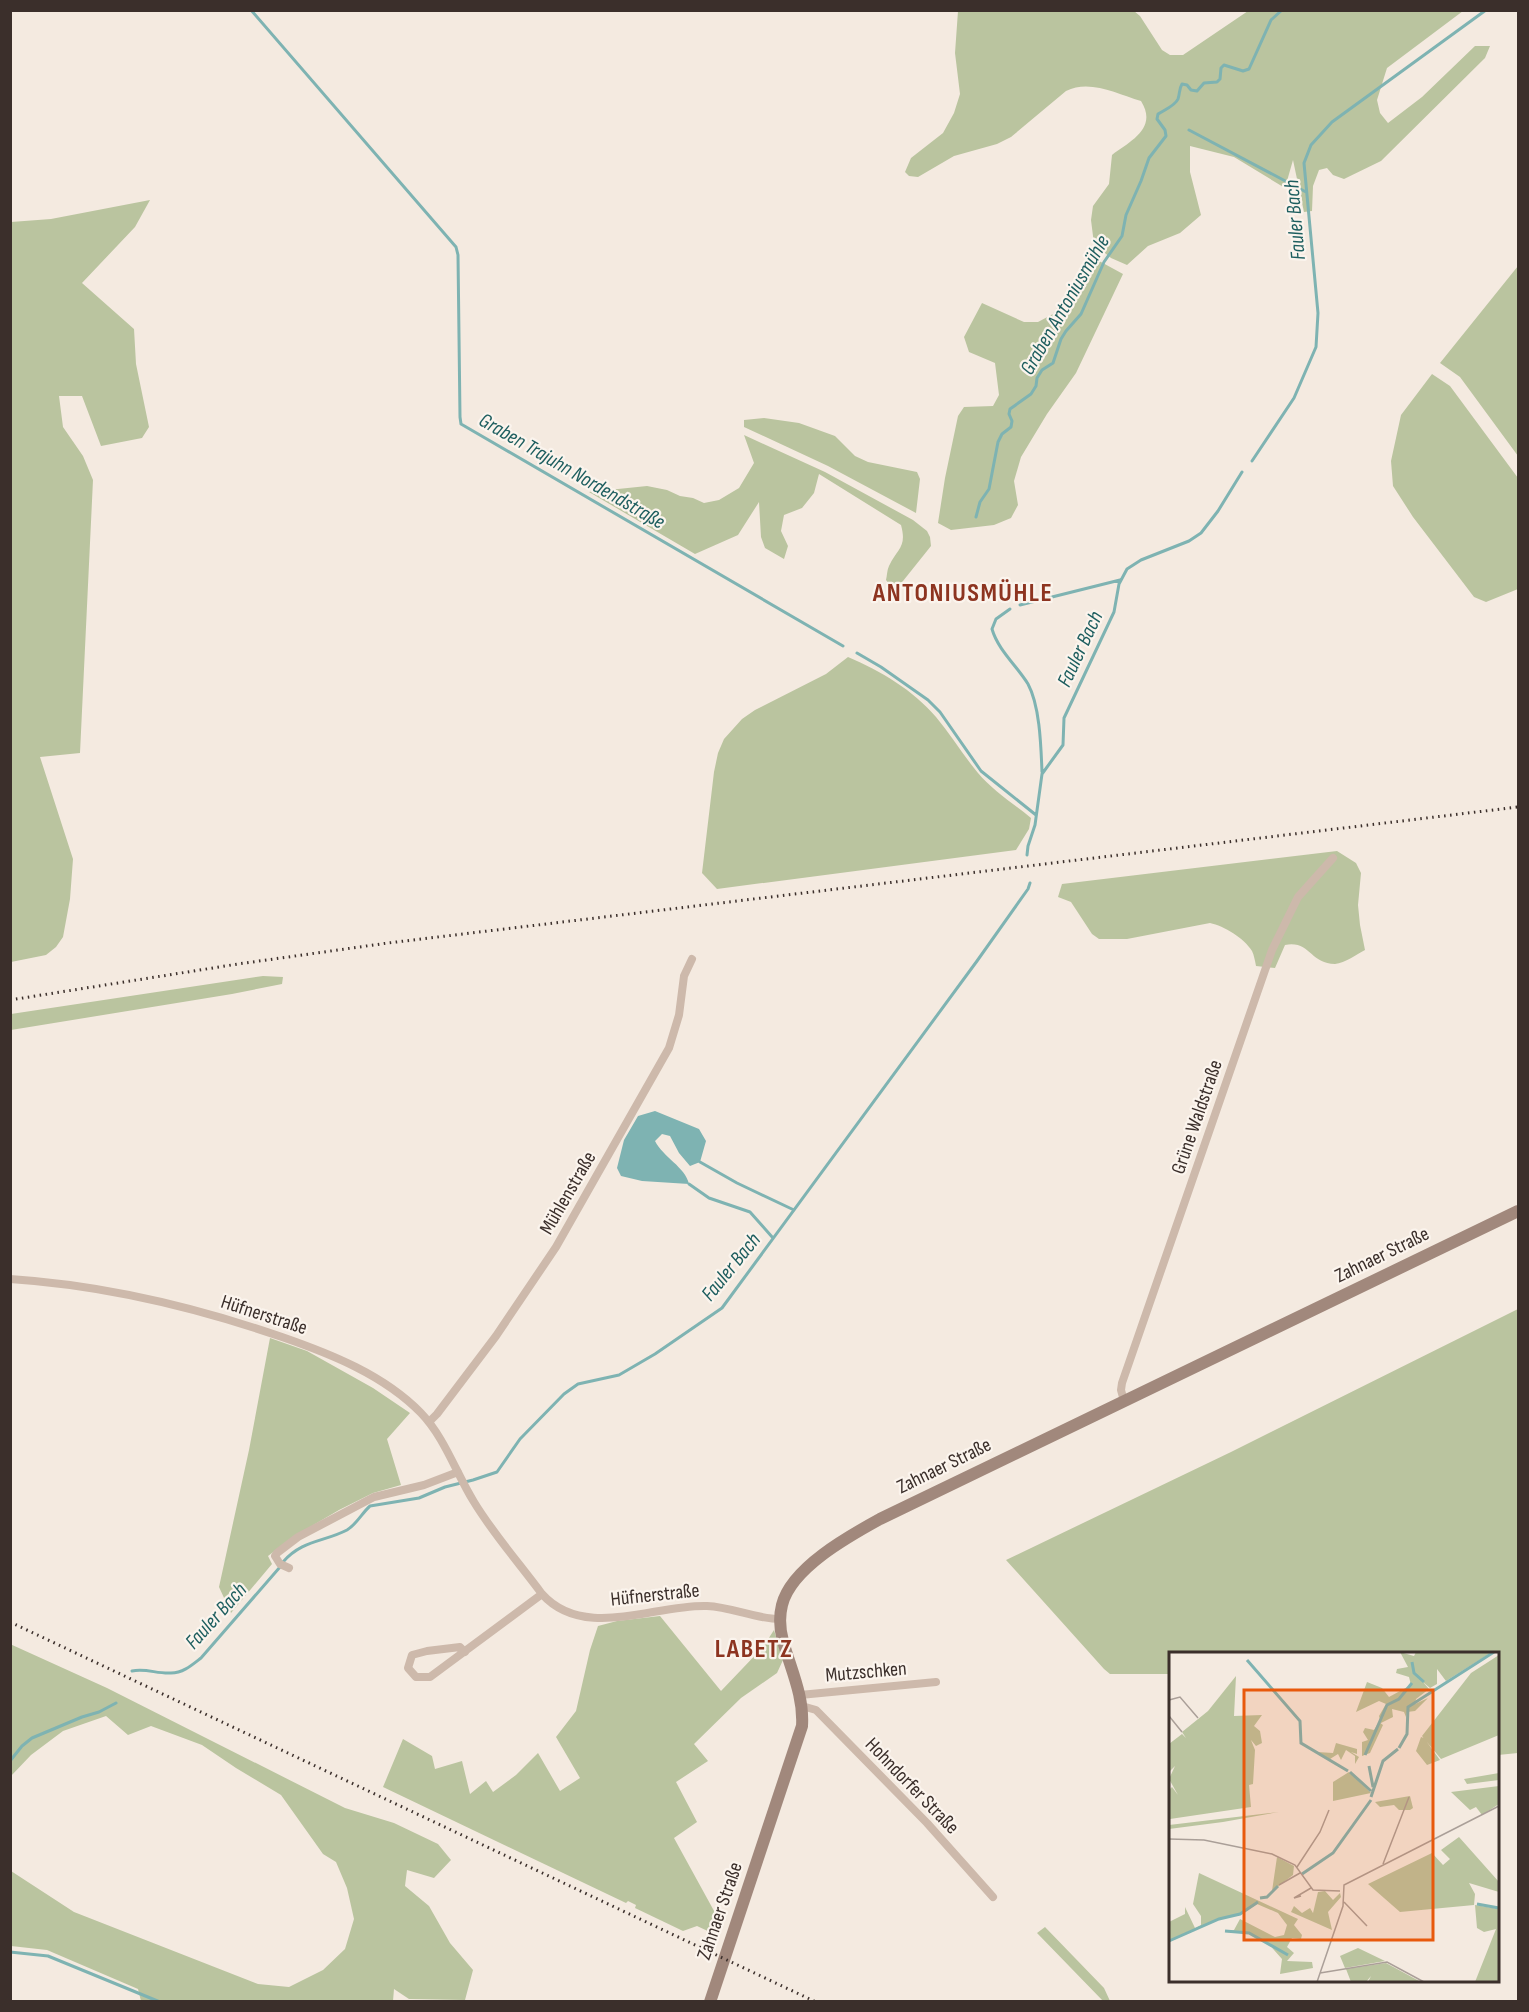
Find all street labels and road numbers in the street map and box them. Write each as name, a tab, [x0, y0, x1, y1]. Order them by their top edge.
street label: Grüne Waldstraße	[1166, 1057, 1228, 1177]
street label: Mühlenstraße	[535, 1147, 601, 1239]
street label: Zahnaer Straße	[1331, 1222, 1433, 1288]
street label: Hüfnerstraße	[218, 1290, 310, 1340]
street label: Zahnaer Straße	[893, 1433, 995, 1499]
street label: Hüfnerstraße	[609, 1578, 701, 1612]
street label: Mutzschken	[824, 1657, 908, 1687]
street label: Hohndorfer Straße	[860, 1733, 964, 1839]
street label: Zahnaer Straße	[692, 1859, 748, 1963]

